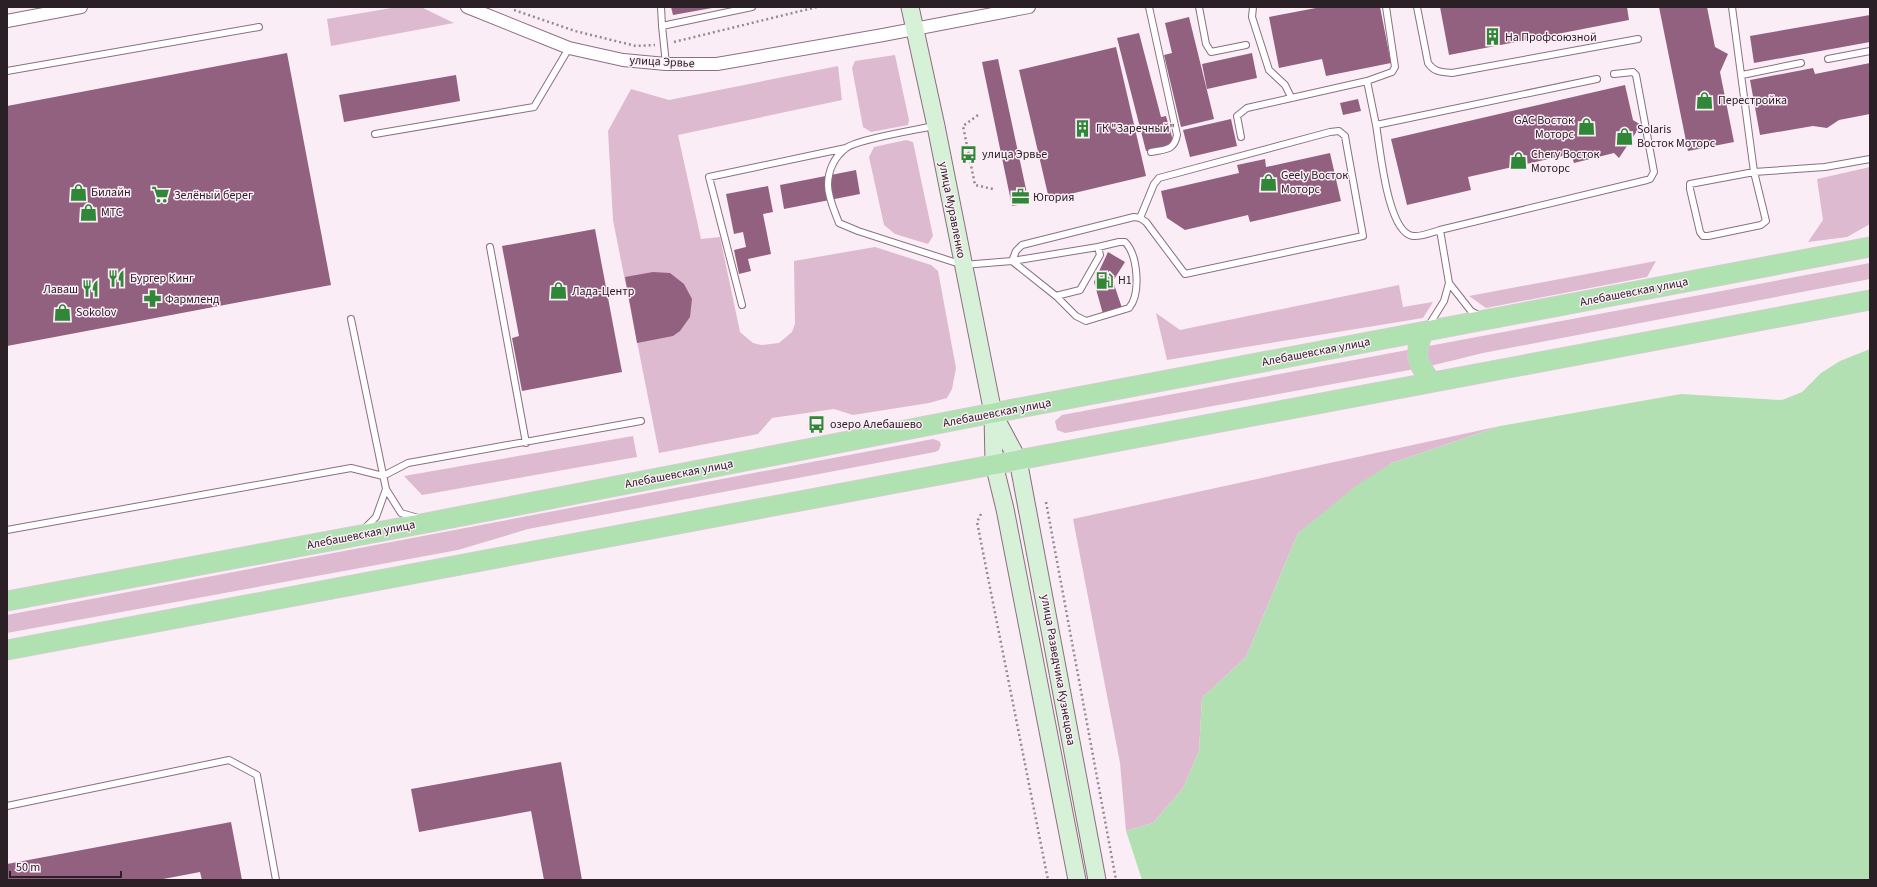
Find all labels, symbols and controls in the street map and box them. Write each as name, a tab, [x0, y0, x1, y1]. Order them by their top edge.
building icon: На Профсоюзной	[1482, 27, 1502, 47]
place label: На Профсоюзной	[1505, 29, 1597, 46]
street label: улица Эрвье	[629, 52, 695, 72]
shop icon: Перестройка	[1695, 90, 1715, 110]
place label: Перестройка	[1718, 92, 1787, 109]
place label: GAC Восток Моторс	[1514, 112, 1575, 143]
shop icon: GAC Восток Моторс	[1577, 117, 1597, 137]
building icon: ГК "Заречный"	[1073, 118, 1093, 138]
place label: ГК "Заречный"	[1096, 120, 1175, 137]
place label: Solaris Восток Моторс	[1637, 121, 1716, 152]
shop icon: Solaris Восток Моторс	[1614, 126, 1634, 146]
bus stop icon: улица Эрвье	[959, 144, 979, 164]
place label: улица Эрвье	[982, 146, 1047, 163]
place label: Chery Восток Моторс	[1531, 146, 1600, 177]
shop icon: Chery Восток Моторс	[1508, 151, 1528, 171]
street label: улица Муравленко	[934, 160, 970, 260]
place label: Geely Восток Моторс	[1281, 167, 1348, 198]
shop icon: Geely Восток Моторс	[1258, 172, 1278, 192]
shop icon: Билайн	[68, 182, 88, 202]
place label: Билайн	[91, 184, 131, 201]
supermarket icon: Зелёный берег	[151, 185, 171, 205]
place label: Зелёный берег	[174, 187, 253, 204]
office icon: Югория	[1010, 187, 1030, 207]
place label: Югория	[1033, 189, 1074, 206]
shop icon: МТС	[78, 202, 98, 222]
place label: МТС	[101, 204, 123, 221]
restaurant icon: Бургер Кинг	[107, 268, 127, 288]
place label: Бургер Кинг	[130, 270, 194, 287]
fuel station icon: Н1	[1095, 270, 1115, 290]
place label: Н1	[1118, 272, 1132, 289]
street label: Алебашевская улица	[1578, 273, 1690, 311]
restaurant icon: Лаваш	[81, 279, 101, 299]
place label: Лаваш	[43, 281, 78, 298]
shop icon: Лада-Центр	[549, 281, 569, 301]
place label: Лада-Центр	[572, 283, 635, 300]
pharmacy icon: Фармленд	[142, 289, 162, 309]
place label: Фармленд	[165, 291, 220, 308]
shop icon: Sokolov	[53, 302, 73, 322]
place label: Sokolov	[76, 304, 117, 321]
street label: Алебашевская улица	[1260, 333, 1372, 371]
street label: Алебашевская улица	[941, 394, 1053, 432]
bus stop icon: озеро Алебашево	[807, 414, 827, 434]
place label: озеро Алебашево	[830, 416, 922, 433]
street label: Алебашевская улица	[623, 455, 735, 493]
street label: Алебашевская улица	[305, 516, 417, 554]
street label: улица Разведчика Кузнецова	[1036, 593, 1080, 747]
scale bar	[10, 853, 121, 879]
text: 50 m	[16, 859, 40, 876]

